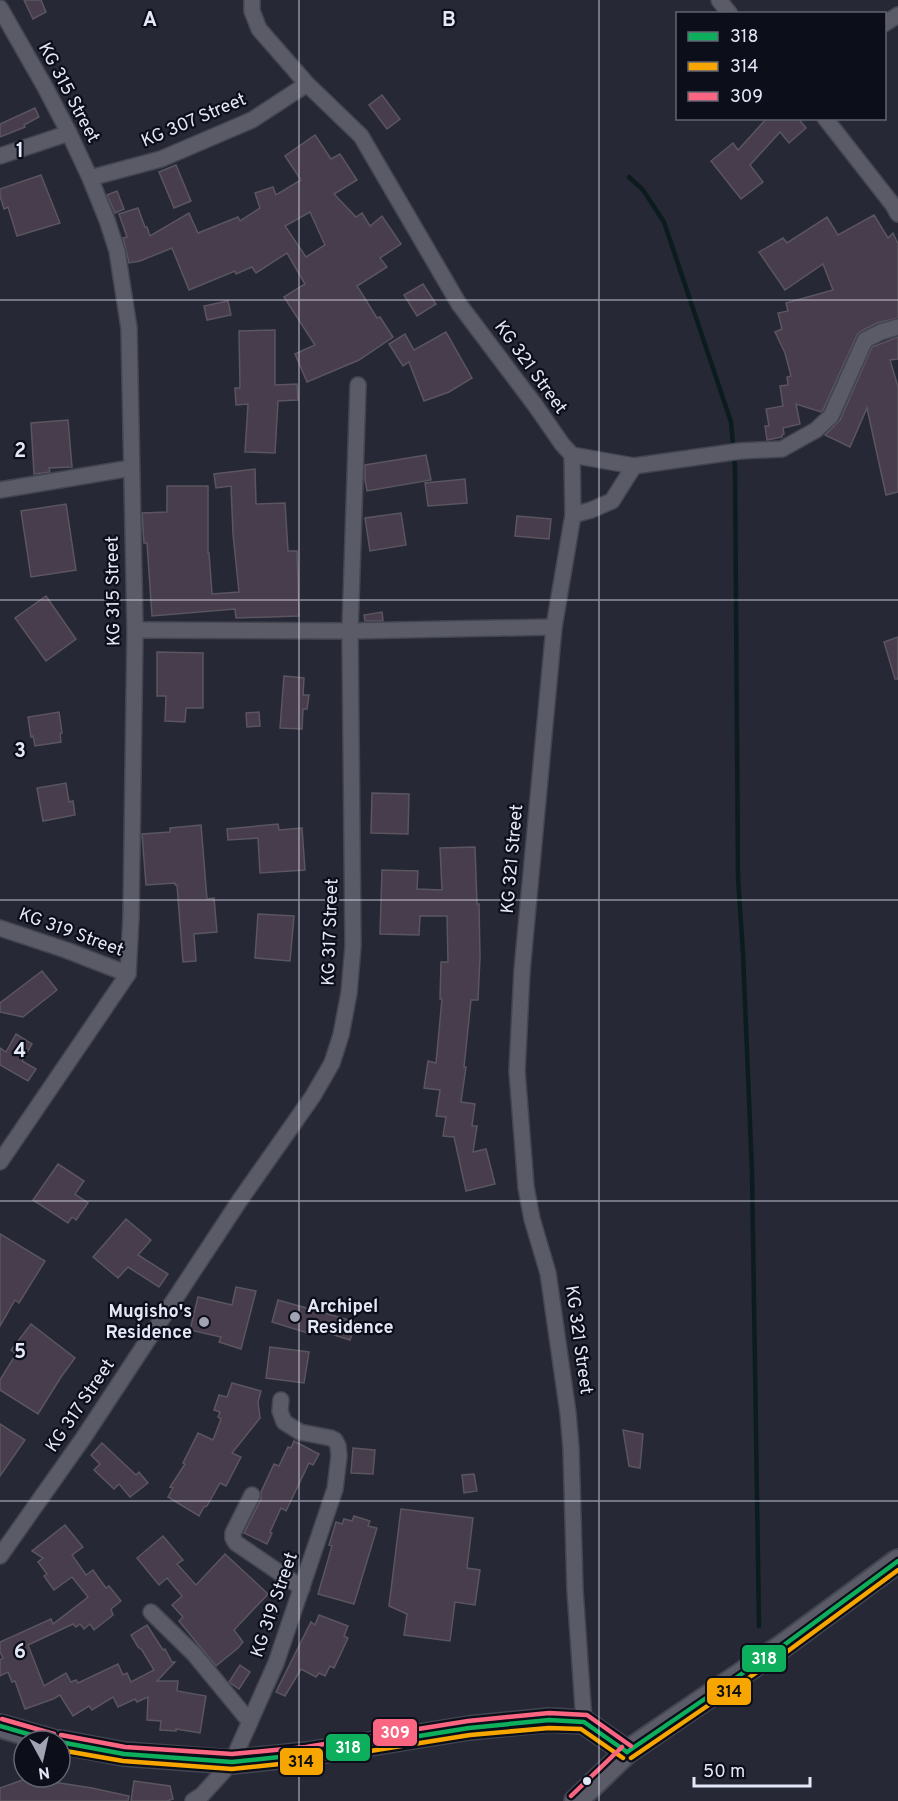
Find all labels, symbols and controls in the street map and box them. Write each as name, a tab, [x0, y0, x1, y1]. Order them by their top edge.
text: A	[143, 8, 157, 34]
text: B	[442, 8, 456, 34]
legend	[676, 12, 886, 120]
text: 318	[730, 26, 759, 49]
street label: KG 315 Street	[32, 39, 104, 147]
text: 314	[730, 56, 758, 79]
text: 309	[730, 86, 763, 109]
street label: KG 307 Street	[138, 89, 250, 153]
text: 1	[16, 139, 24, 165]
street label: KG 321 Street	[488, 317, 572, 419]
text: 2	[14, 439, 26, 465]
street label: KG 315 Street	[102, 536, 126, 646]
text: 3	[14, 739, 26, 765]
street label: KG 321 Street	[497, 803, 529, 915]
street label: KG 317 Street	[318, 878, 344, 986]
street label: KG 319 Street	[15, 903, 127, 963]
text: 4	[14, 1039, 26, 1065]
street label: KG 321 Street	[559, 1284, 597, 1396]
place label: Archipel Residence	[307, 1296, 394, 1340]
place label: Mugisho's Residence	[105, 1301, 192, 1345]
marker: Archipel Residence	[288, 1310, 302, 1324]
marker: Mugisho's Residence	[197, 1315, 211, 1329]
text: 5	[14, 1340, 26, 1366]
street label: KG 317 Street	[41, 1355, 121, 1457]
street label: KG 319 Street	[246, 1549, 304, 1661]
text: 6	[14, 1640, 26, 1666]
line badge: 318	[741, 1644, 787, 1673]
text: 318	[751, 1650, 777, 1670]
line badge: 314	[706, 1677, 752, 1706]
text: 314	[716, 1683, 742, 1703]
line badge: 309	[372, 1718, 418, 1747]
text: 309	[380, 1724, 410, 1744]
north arrow	[12, 1729, 72, 1789]
line badge: 318	[325, 1733, 371, 1762]
text: 318	[335, 1739, 361, 1759]
line badge: 314	[279, 1747, 324, 1776]
scale bar	[694, 1750, 810, 1788]
text: 314	[288, 1753, 314, 1773]
text: N	[37, 1761, 51, 1783]
text: 50 m	[703, 1761, 745, 1784]
unlabelled marker	[581, 1775, 593, 1787]

